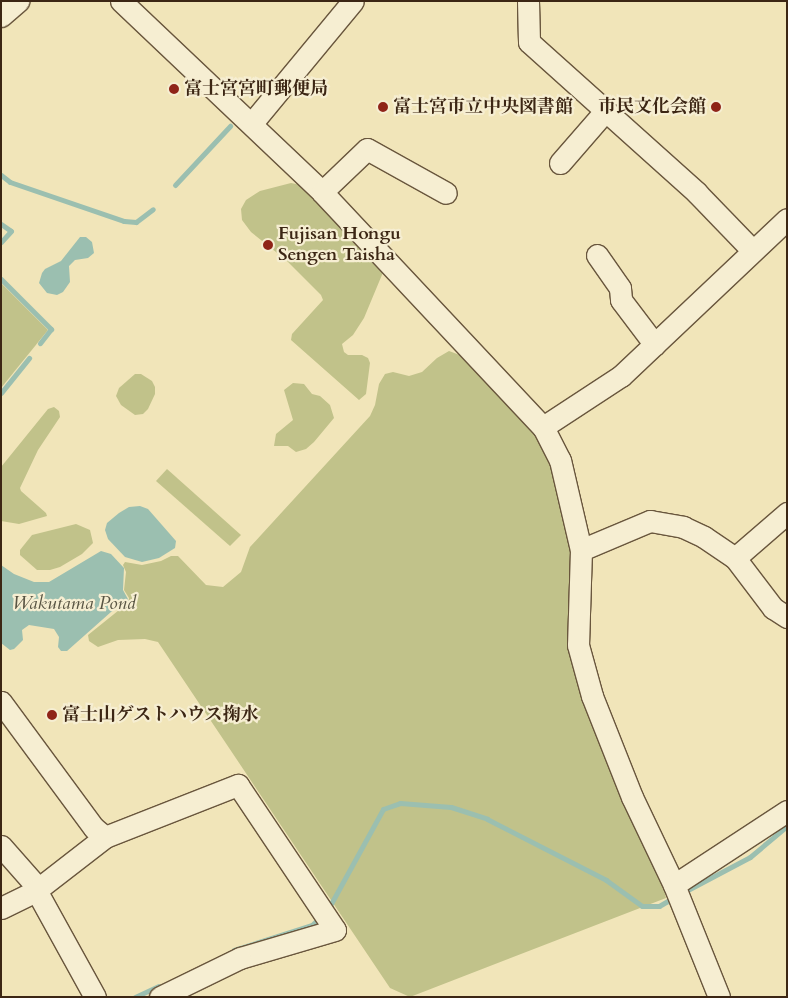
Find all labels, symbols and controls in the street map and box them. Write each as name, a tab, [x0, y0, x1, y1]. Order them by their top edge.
place label: 富士宮宮町郵便局	[184, 78, 328, 100]
marker: 富士宮宮町郵便局	[168, 83, 180, 95]
place label: 富士宮市立中央図書館	[393, 96, 573, 118]
place label: 市民文化会館	[598, 96, 706, 118]
marker: 富士宮市立中央図書館	[377, 101, 389, 113]
marker: 市民文化会館	[710, 101, 722, 113]
place label: Fujisan Hongu Sengen Taisha	[278, 224, 401, 266]
marker: Fujisan Hongu Sengen Taisha	[262, 239, 274, 251]
water label: Wakutama Pond	[12, 593, 136, 615]
place label: 富士山ゲストハウス掬水	[62, 704, 260, 726]
marker: 富士山ゲストハウス掬水	[46, 709, 58, 721]

